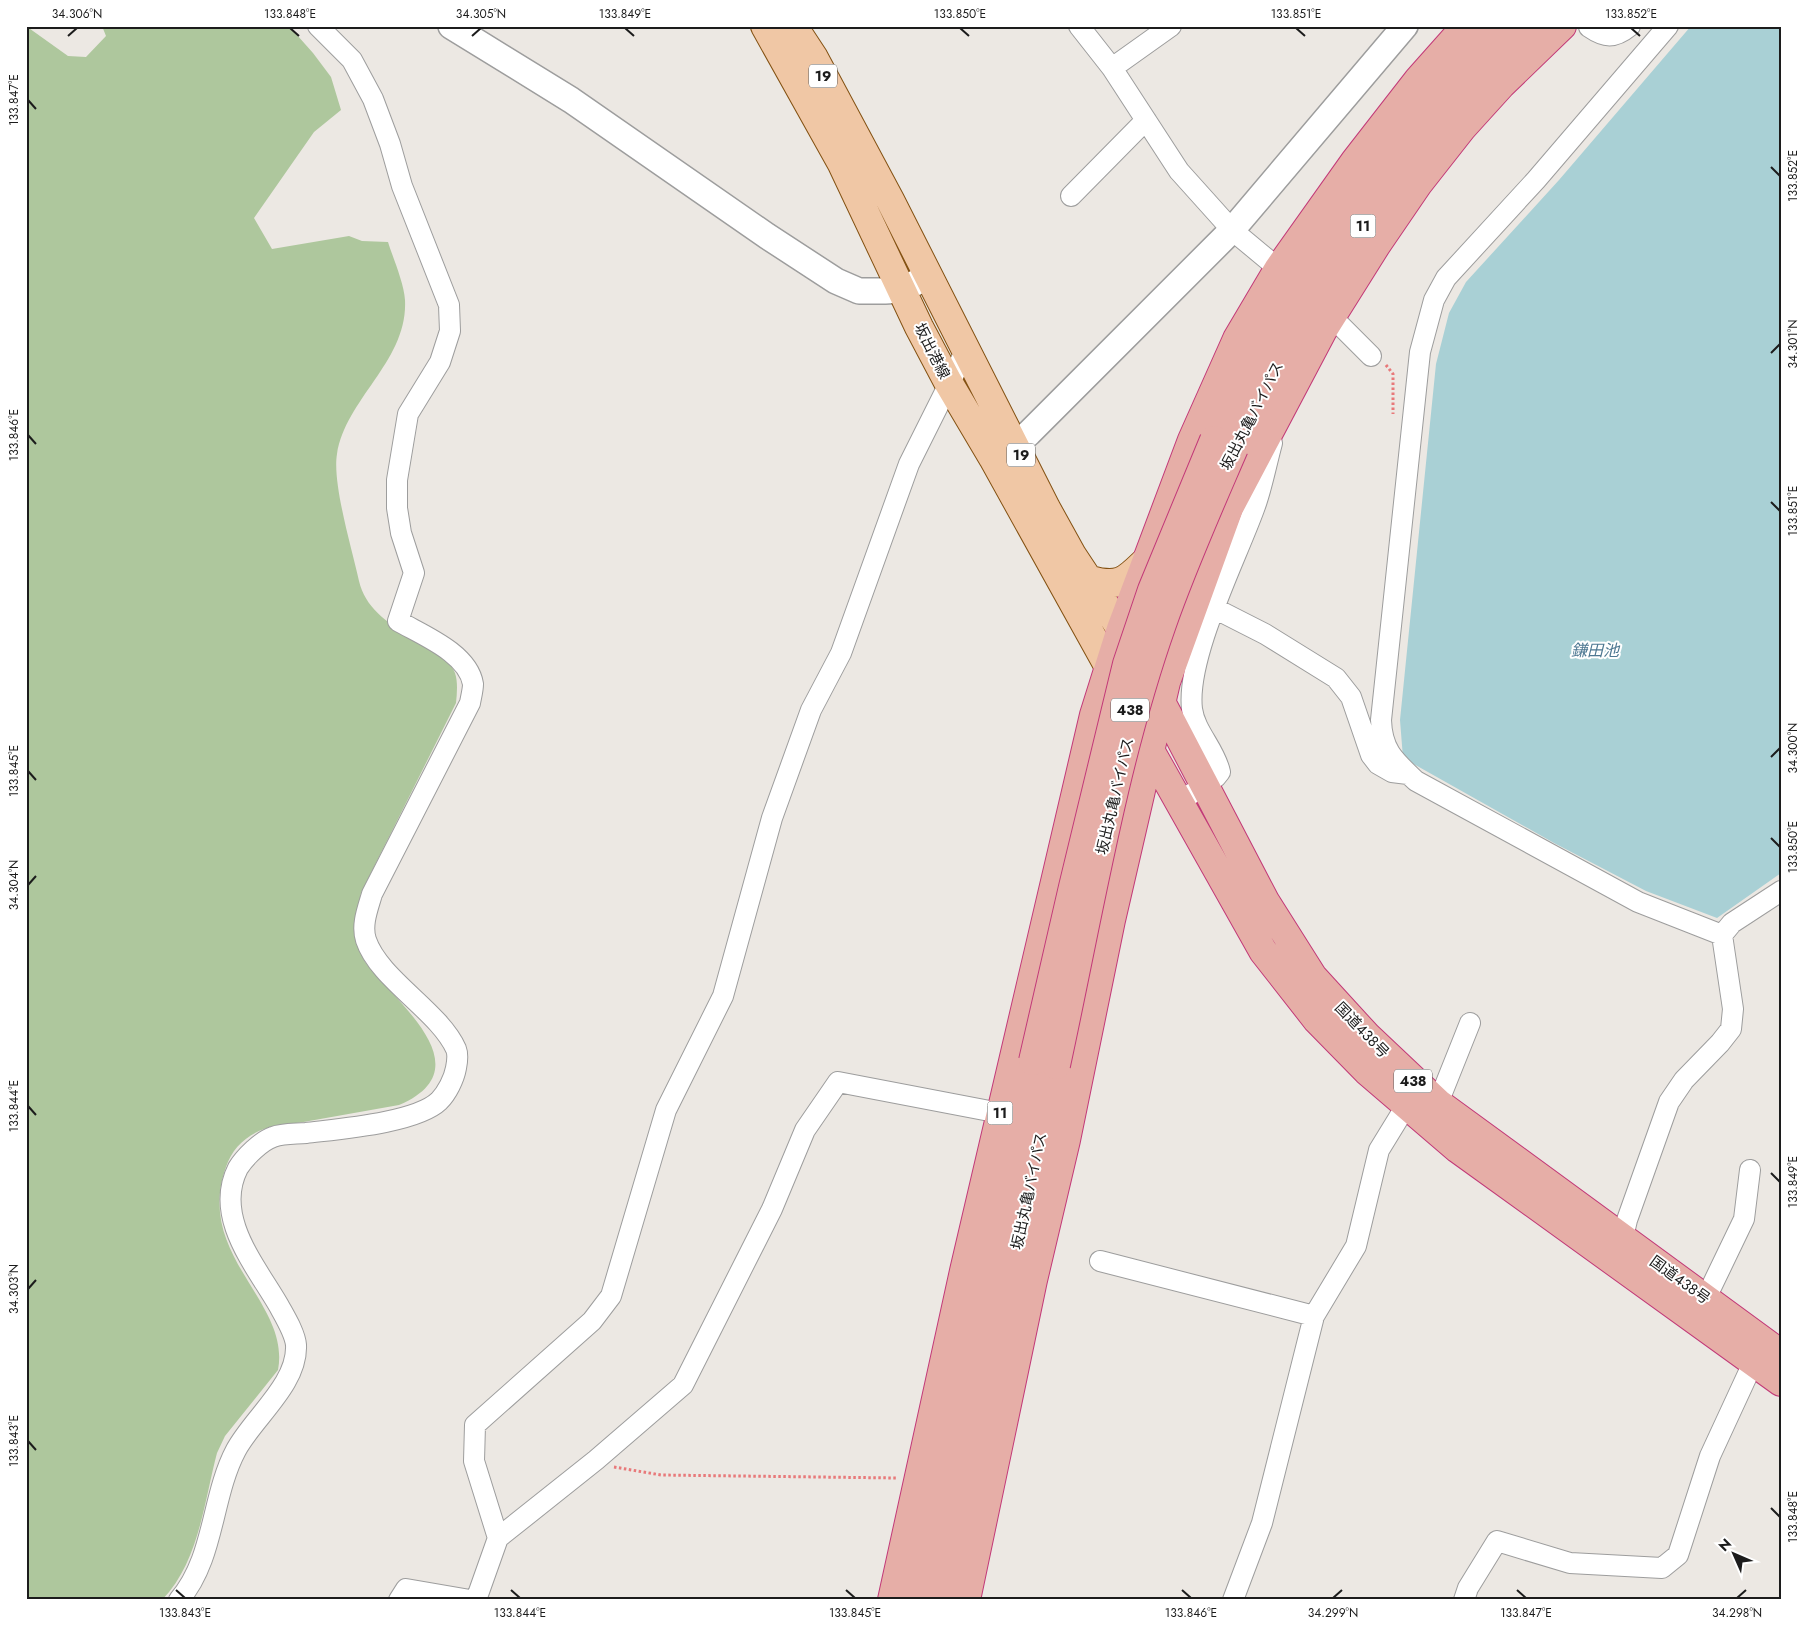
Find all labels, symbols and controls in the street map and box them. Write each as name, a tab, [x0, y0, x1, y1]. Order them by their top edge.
text: 34.306°N	[52, 5, 102, 23]
text: 133.848°E	[264, 5, 316, 23]
text: 34.305°N	[456, 5, 506, 23]
text: 133.849°E	[599, 5, 651, 23]
text: 133.850°E	[934, 5, 986, 23]
text: 133.851°E	[1271, 5, 1321, 23]
text: 133.852°E	[1605, 5, 1657, 23]
road number: 19	[809, 64, 837, 88]
text: 133.847°E	[5, 74, 23, 126]
text: 133.852°E	[1784, 150, 1802, 202]
road number: 11	[1350, 215, 1376, 238]
street label: 坂出港線	[909, 319, 955, 383]
text: 34.301°N	[1784, 320, 1802, 368]
street label: 坂出丸亀バイパス	[1215, 358, 1289, 474]
text: 133.846°E	[5, 409, 23, 461]
road number: 19	[1007, 444, 1035, 466]
text: 133.851°E	[1784, 486, 1802, 536]
water label: 鎌田池	[1571, 639, 1621, 662]
road number: 438	[1111, 698, 1149, 722]
text: 34.300°N	[1784, 723, 1802, 773]
street label: 坂出丸亀バイパス	[1091, 735, 1139, 857]
text: 133.845°E	[5, 745, 23, 797]
text: 133.850°E	[1784, 821, 1802, 873]
text: 34.304°N	[5, 860, 23, 910]
street label: 国道438号	[1330, 997, 1394, 1063]
road number: 438	[1394, 1070, 1432, 1092]
text: 133.844°E	[5, 1080, 23, 1132]
road number: 11	[988, 1102, 1012, 1124]
street label: 坂出丸亀バイパス	[1006, 1130, 1052, 1252]
text: 133.849°E	[1784, 1156, 1802, 1208]
street label: 国道438号	[1645, 1250, 1715, 1310]
text: 34.303°N	[5, 1264, 23, 1314]
text: 133.843°E	[5, 1415, 23, 1467]
text: 133.848°E	[1784, 1491, 1802, 1543]
north arrow	[1710, 1528, 1760, 1578]
text: N	[1714, 1534, 1736, 1556]
text: 133.843°E	[159, 1604, 211, 1622]
text: 133.844°E	[494, 1604, 546, 1622]
text: 133.845°E	[829, 1604, 881, 1622]
text: 133.846°E	[1165, 1604, 1217, 1622]
text: 34.299°N	[1308, 1604, 1358, 1622]
text: 133.847°E	[1500, 1604, 1552, 1622]
text: 34.298°N	[1712, 1604, 1762, 1622]

